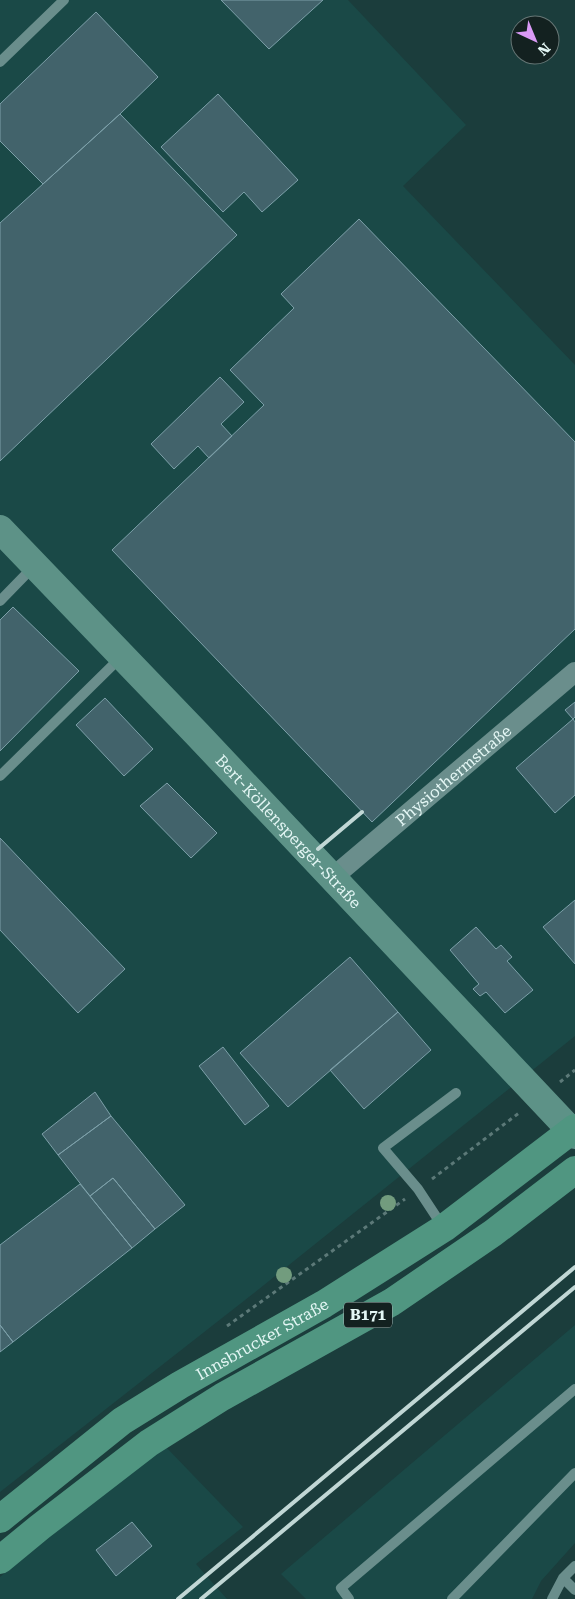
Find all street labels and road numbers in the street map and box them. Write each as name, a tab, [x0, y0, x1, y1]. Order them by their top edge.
street label: Physiothermstraße	[392, 721, 516, 830]
street label: Bert-Köllensperger-Straße	[212, 751, 365, 912]
street label: Innsbrucker Straße	[193, 1294, 332, 1384]
road number: B171	[344, 1302, 392, 1328]

